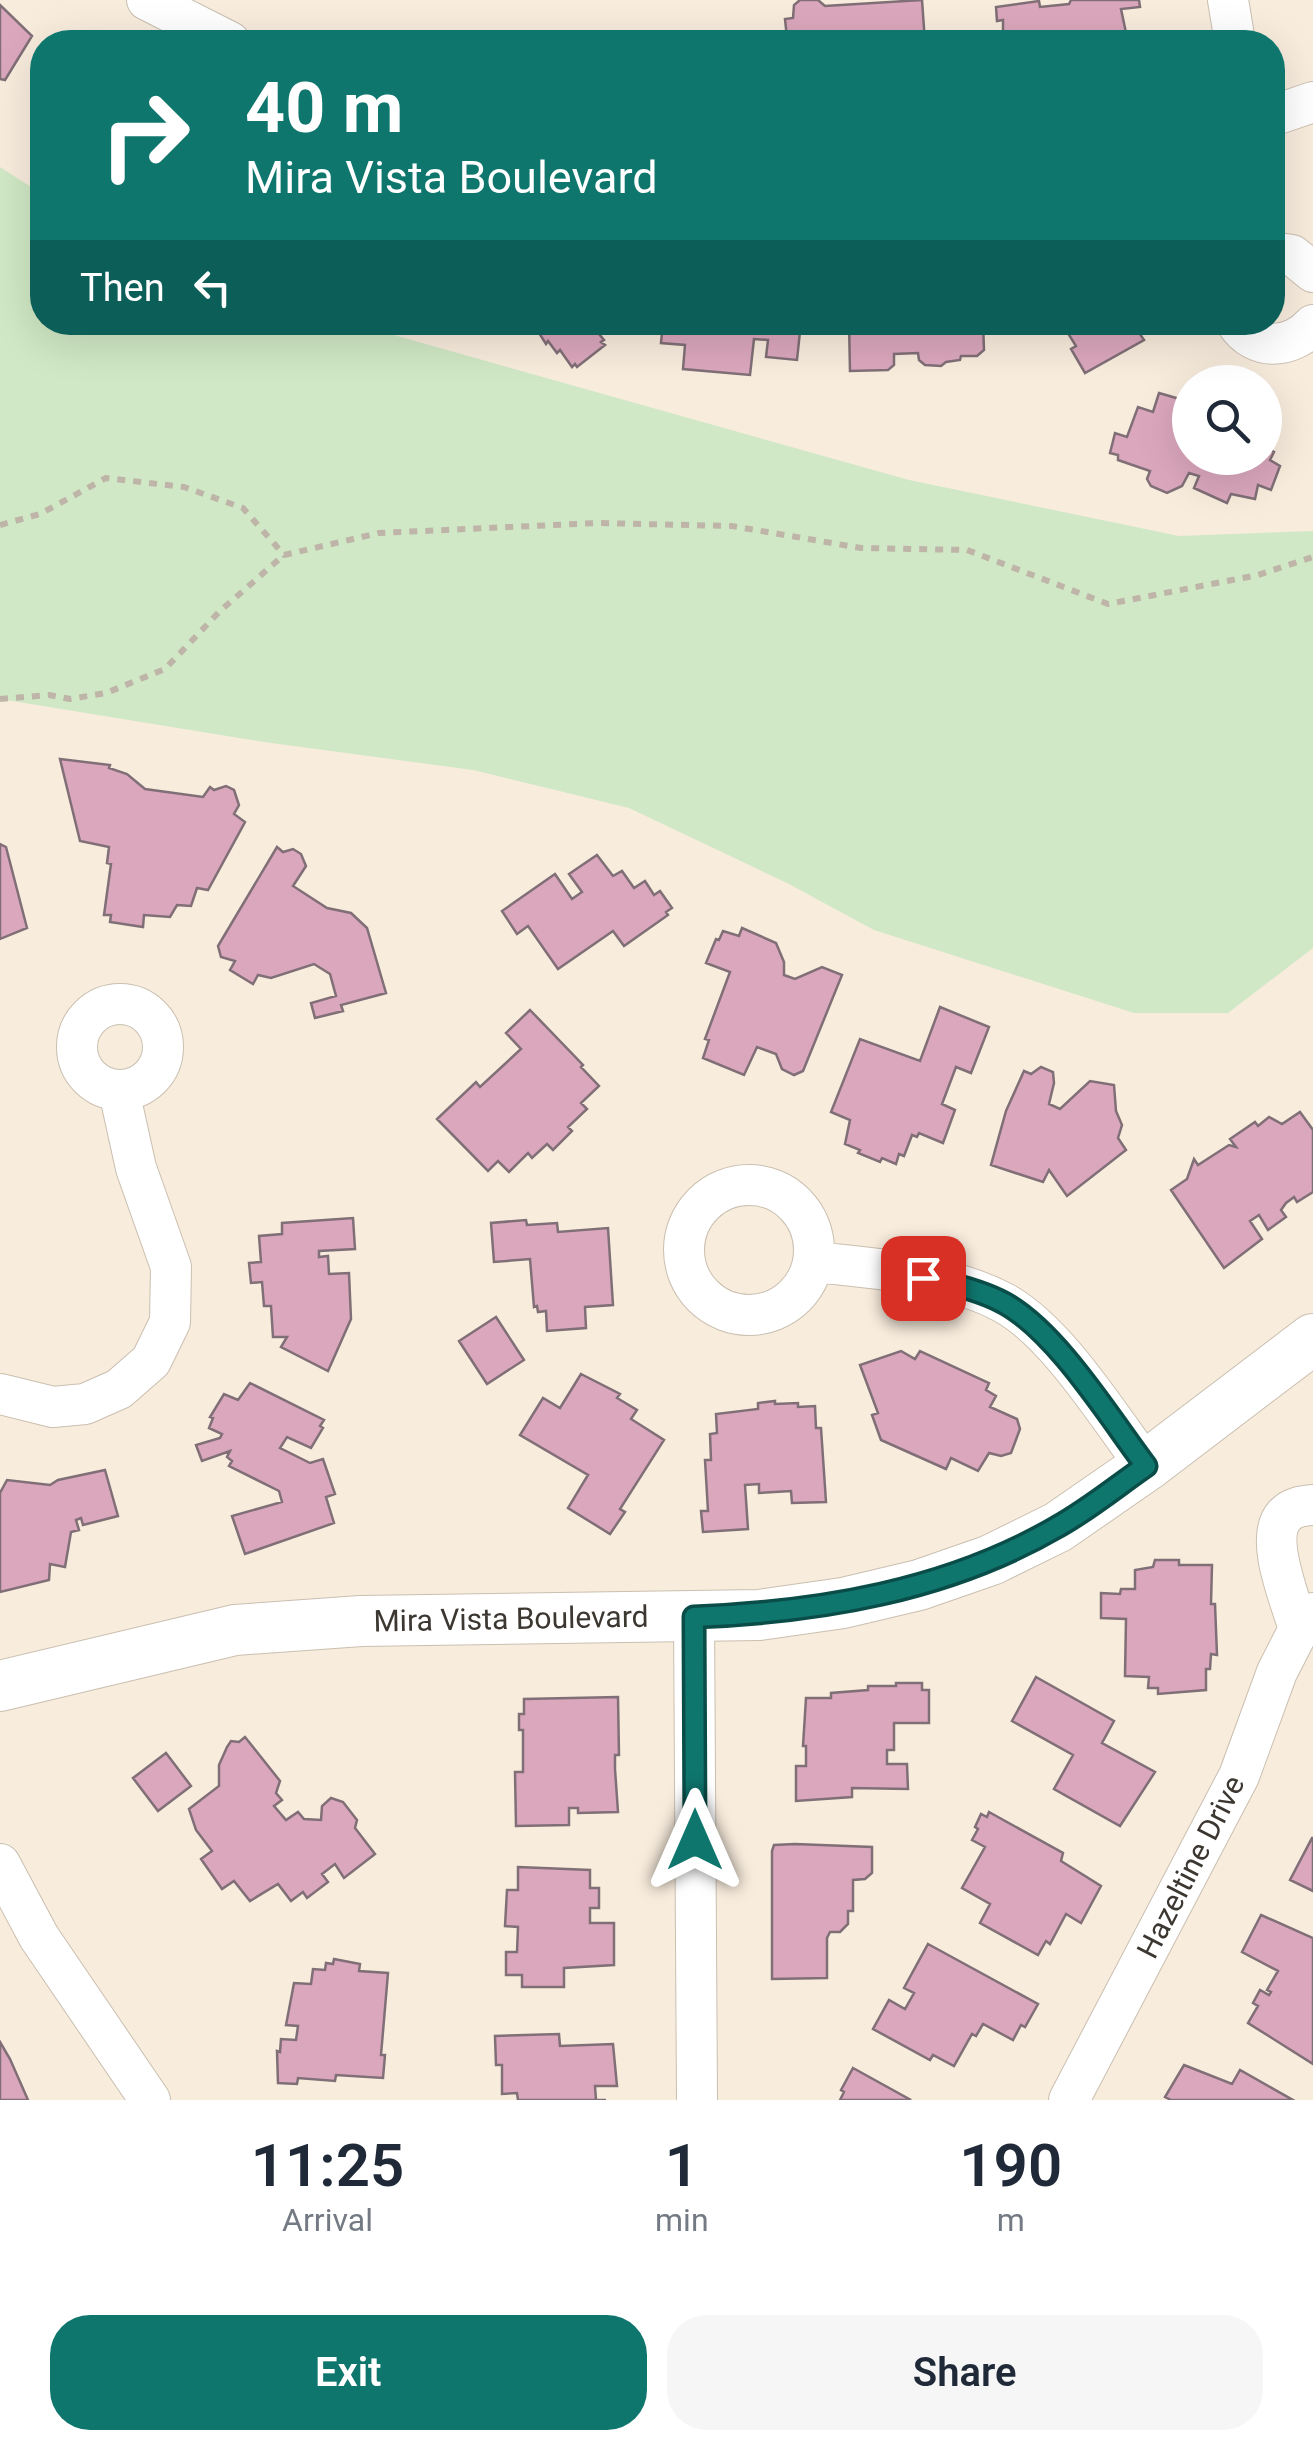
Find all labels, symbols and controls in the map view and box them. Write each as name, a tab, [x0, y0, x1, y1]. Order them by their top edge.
text: 40 m	[245, 67, 403, 149]
icon: right	[80, 70, 210, 200]
text: Mira Vista Boulevard	[245, 151, 658, 204]
icon: left	[185, 260, 240, 315]
text: Then	[80, 266, 165, 310]
map controls	[1172, 365, 1282, 475]
button: search	[1172, 365, 1282, 475]
pin	[881, 1236, 966, 1321]
icon: arrive	[896, 1251, 951, 1306]
street label: Mira Vista Boulevard	[373, 1599, 649, 1638]
street label: Hazeltine Drive	[1130, 1770, 1252, 1964]
position arrow	[643, 1788, 747, 1892]
text: 11:25	[251, 2130, 404, 2201]
text: 1	[665, 2130, 699, 2201]
text: 190	[959, 2130, 1062, 2201]
text: Arrival	[282, 2201, 373, 2239]
text: min	[655, 2201, 709, 2239]
text: m	[997, 2201, 1025, 2239]
button: Exit	[50, 2315, 647, 2430]
button: Share	[667, 2315, 1263, 2430]

